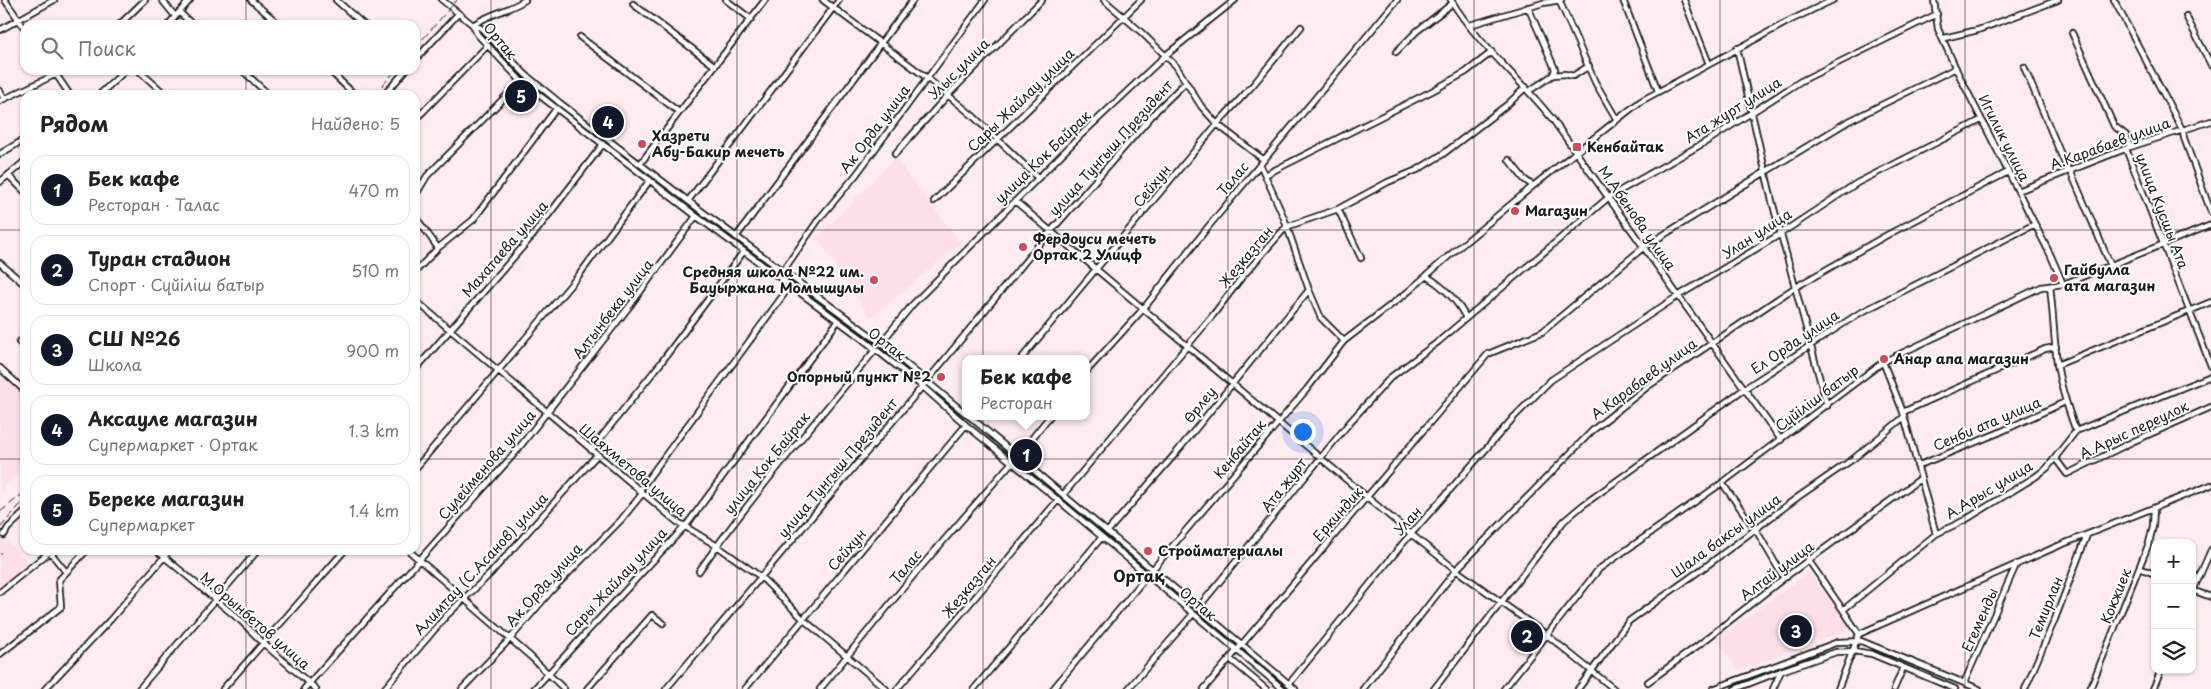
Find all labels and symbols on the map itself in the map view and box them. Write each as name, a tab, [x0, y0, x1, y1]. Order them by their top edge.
street label: Ортак	[479, 17, 523, 64]
street label: Улыс улица	[923, 33, 994, 104]
street label: Сары Жайлау улица	[962, 43, 1079, 156]
street label: Ата журт улица	[1680, 71, 1785, 148]
street label: улица Тунгыш Президент	[1044, 75, 1178, 220]
pin: 5	[505, 77, 537, 115]
street label: Ак Орда улица	[834, 80, 915, 177]
street label: Игилик улица	[1974, 91, 2035, 185]
pin: 4	[592, 103, 624, 141]
street label: улица Кок Байрак	[990, 105, 1096, 208]
street label: А.Карабаев улица	[2047, 112, 2173, 175]
place label: Хазрети Абу-Бакир мечеть	[652, 125, 785, 162]
place label: Кенбайтак	[1587, 136, 1664, 157]
marker: Хазрети Абу-Бакир мечеть	[636, 138, 648, 150]
marker: Кенбайтак	[1571, 141, 1583, 153]
street label: улица Кусшы Ата	[2131, 150, 2194, 272]
street label: Талас	[1212, 157, 1254, 200]
street label: Сейхун	[1128, 160, 1175, 212]
street label: М.Абенова улица	[1593, 161, 1682, 274]
street label: Махатаева улица	[457, 196, 553, 302]
place label: Магазин	[1525, 200, 1588, 221]
street label: Улан улица	[1718, 203, 1796, 264]
marker: Магазин	[1509, 205, 1521, 217]
street label: Жезказган	[1213, 221, 1278, 292]
place label: Фердоуси мечеть Ортак 2 Улицф	[1033, 228, 1156, 265]
marker: Фердоуси мечеть Ортак 2 Улицф	[1017, 241, 1029, 253]
street label: Алтынбека улица	[567, 254, 658, 363]
place label: Гайбулла ата магазин	[2064, 259, 2155, 296]
place label: Средняя школа №22 им. Бауыржана Момышулы	[682, 261, 864, 298]
marker: Гайбулла ата магазин	[2048, 272, 2060, 284]
marker: Средняя школа №22 им. Бауыржана Момышулы	[868, 274, 880, 286]
street label: Ел Орда улица	[1746, 304, 1843, 379]
street label: Ортак	[864, 322, 911, 366]
street label: А.Карабаев улица	[1586, 333, 1701, 424]
place label: Анар апа магазин	[1893, 348, 2029, 369]
marker: Анар апа магазин	[1878, 353, 1890, 365]
street label: Сүйіліш батыр	[1771, 359, 1863, 436]
place label: Опорный пункт №2	[787, 366, 931, 387]
marker: Опорный пункт №2	[935, 371, 947, 383]
street label: Өрлеу	[1178, 382, 1221, 428]
street label: Сенби ата улица	[1930, 391, 2044, 456]
street label: улица Тунгыш Президент	[773, 393, 903, 542]
street label: А.Арыс переулок	[2076, 395, 2193, 464]
street label: Сулейменова улица	[433, 405, 540, 524]
street label: улица Кок Байрак	[719, 406, 815, 518]
street label: Кенбайтак	[1209, 414, 1271, 483]
street label: Шаяхметова улица	[575, 418, 692, 521]
your location	[1290, 419, 1316, 445]
pin: 1	[1010, 436, 1042, 474]
street label: Ата журт	[1256, 453, 1312, 516]
street label: А.Арыс улица	[1941, 455, 2036, 524]
street label: Еркиндик	[1308, 481, 1368, 546]
street label: Алимтау (С.Асанов) улица	[409, 488, 553, 640]
street label: Шала баксы улица	[1666, 488, 1785, 583]
street label: Улан	[1389, 501, 1426, 540]
street label: Сары Жайлау улица	[560, 523, 672, 641]
street label: Сейхун	[822, 524, 871, 575]
street label: Алтай улица	[1735, 536, 1818, 605]
street label: Ак Орда улица	[500, 538, 587, 631]
place label: Стройматериалы	[1158, 540, 1283, 561]
street label: Талас	[885, 545, 927, 588]
marker: Стройматериалы	[1142, 545, 1154, 557]
street label: Жезказган	[936, 551, 1001, 622]
district label: Ортақ	[1113, 563, 1165, 587]
street label: Кокжиек	[2095, 564, 2136, 627]
street label: М.Орынбетов улица	[196, 567, 315, 674]
street label: Темирлан	[2023, 573, 2068, 643]
street label: Ортак	[1175, 582, 1222, 626]
street label: Егеменды	[1956, 584, 2003, 655]
pin: 3	[1780, 612, 1812, 650]
pin: 2	[1511, 617, 1543, 655]

